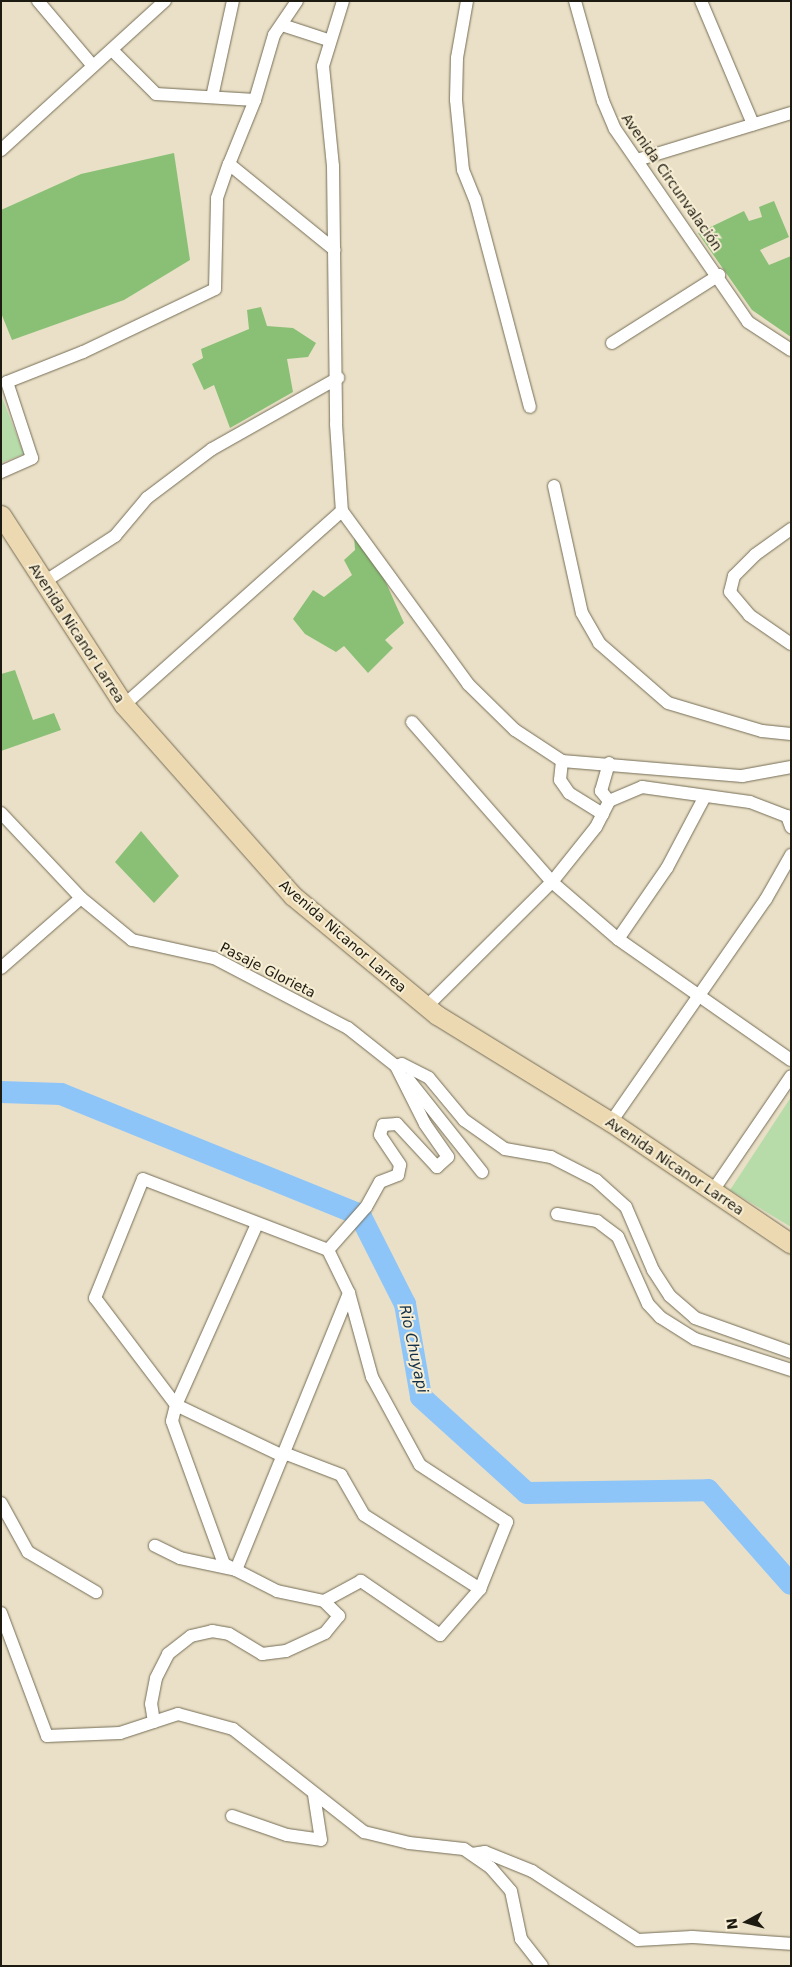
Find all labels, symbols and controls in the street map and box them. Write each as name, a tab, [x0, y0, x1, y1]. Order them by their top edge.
street label: Avenida Circunvalación	[618, 110, 726, 254]
street label: Avenida Nicanor Larrea	[26, 560, 128, 706]
street label: Avenida Nicanor Larrea	[276, 876, 410, 996]
street label: Pasaje Glorieta	[217, 939, 319, 1001]
street label: Avenida Nicanor Larrea	[603, 1113, 747, 1219]
water label: Rio Chuyapi	[395, 1303, 431, 1395]
north arrow	[722, 1897, 772, 1947]
text: N	[723, 1917, 741, 1931]

